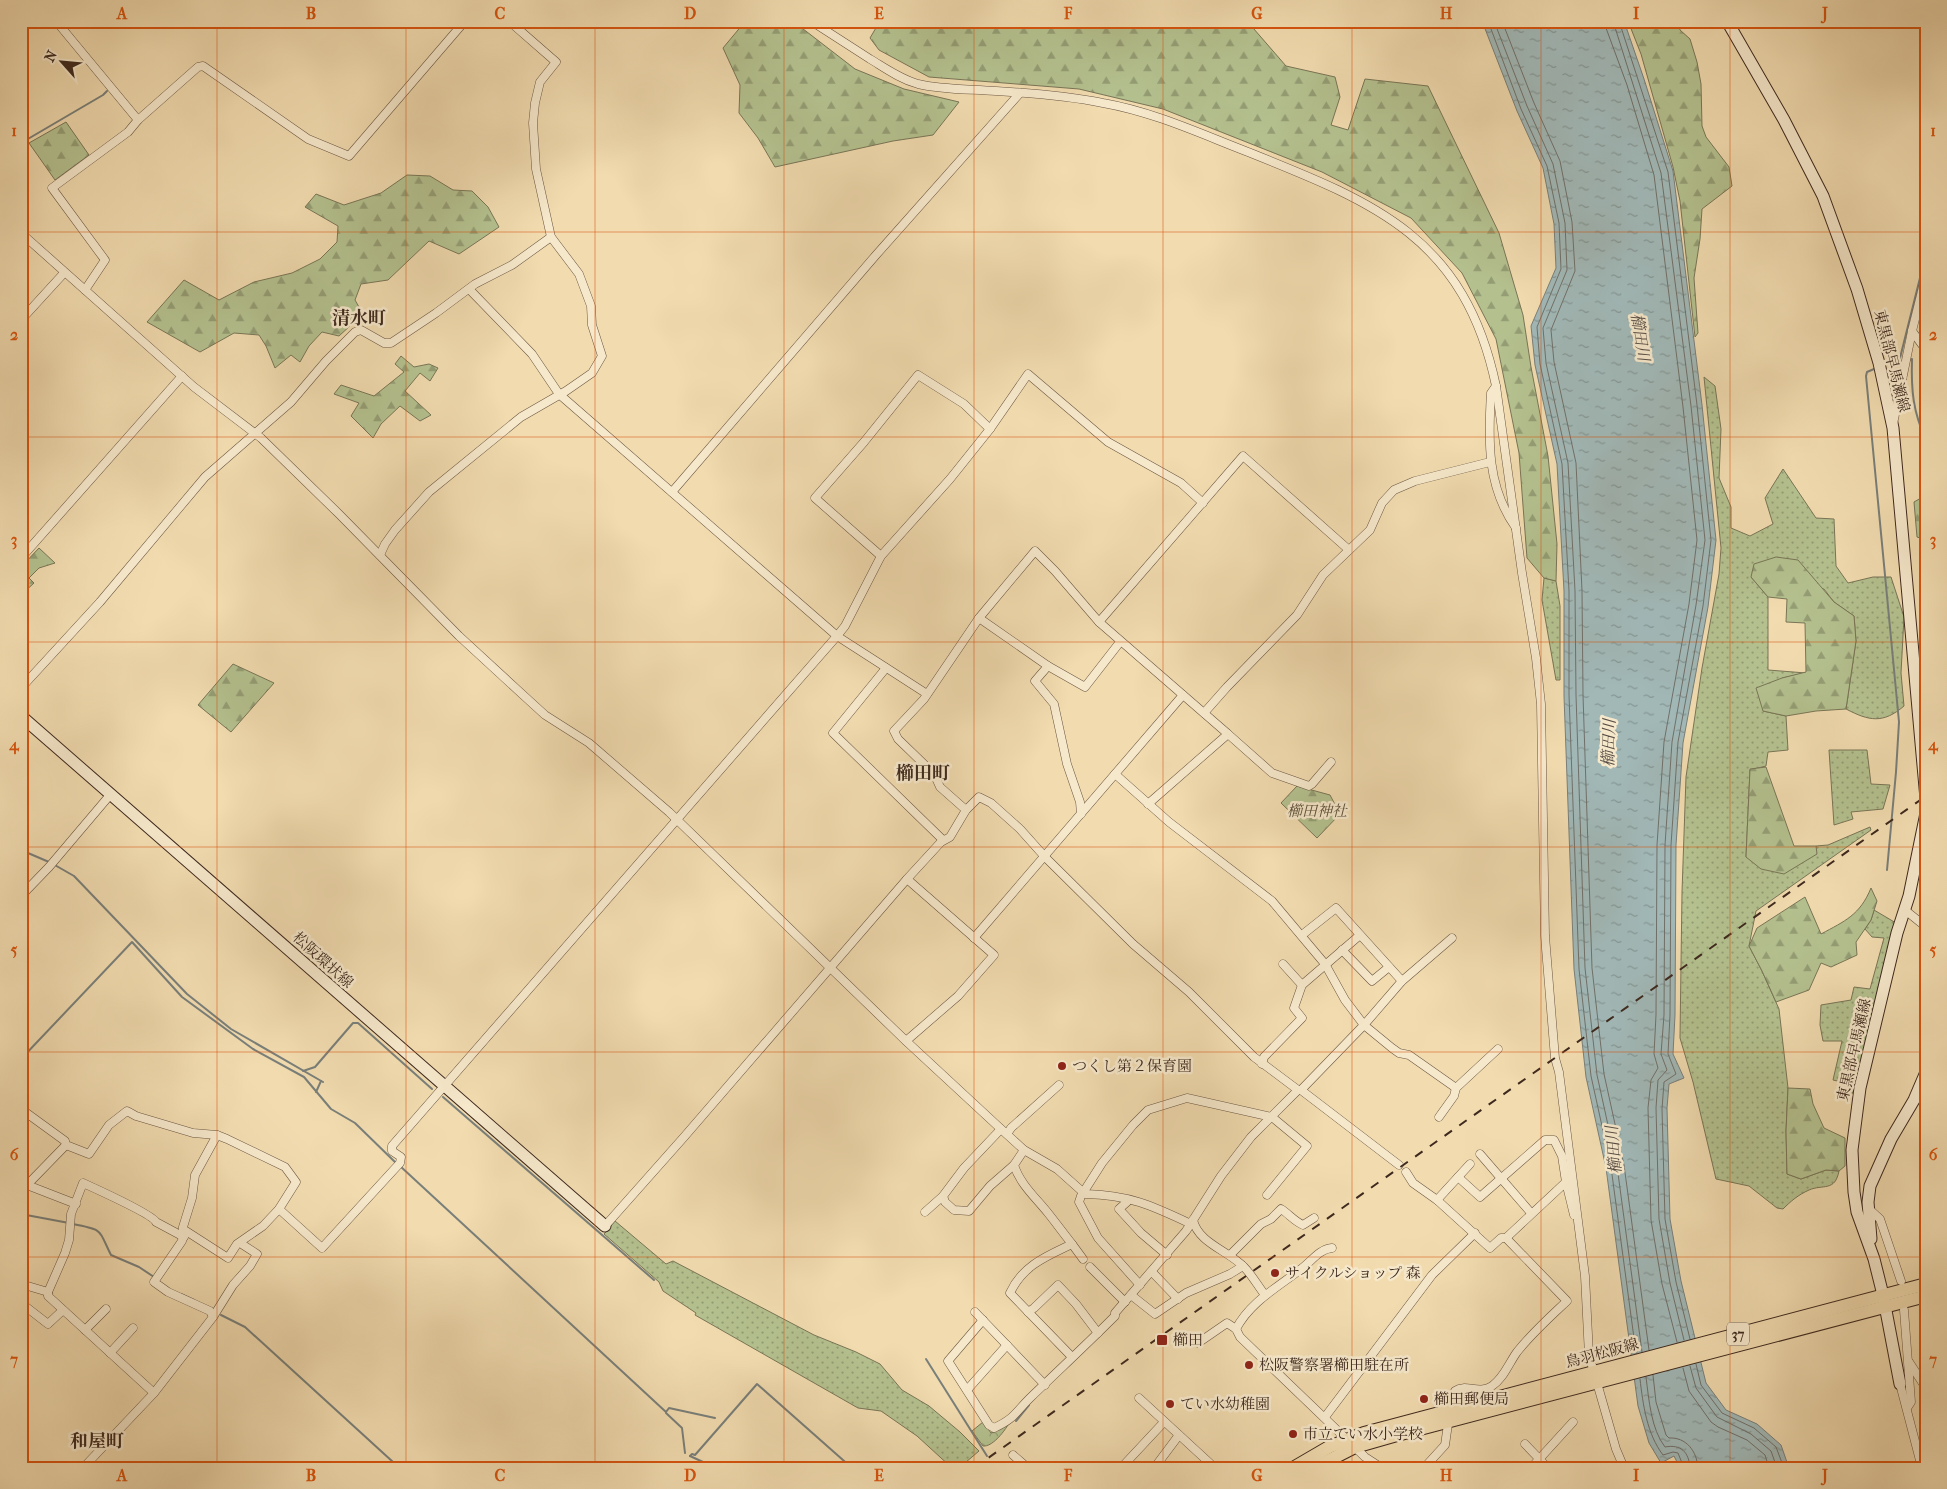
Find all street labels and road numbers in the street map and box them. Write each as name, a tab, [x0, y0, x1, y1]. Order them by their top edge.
street label: 東黒部早馬瀬線	[1871, 308, 1913, 414]
street label: 松阪環状線	[289, 928, 357, 992]
street label: 東黒部早馬瀬線	[1833, 997, 1875, 1103]
road number: 37	[1727, 1322, 1749, 1346]
street label: 鳥羽松阪線	[1563, 1335, 1641, 1371]

